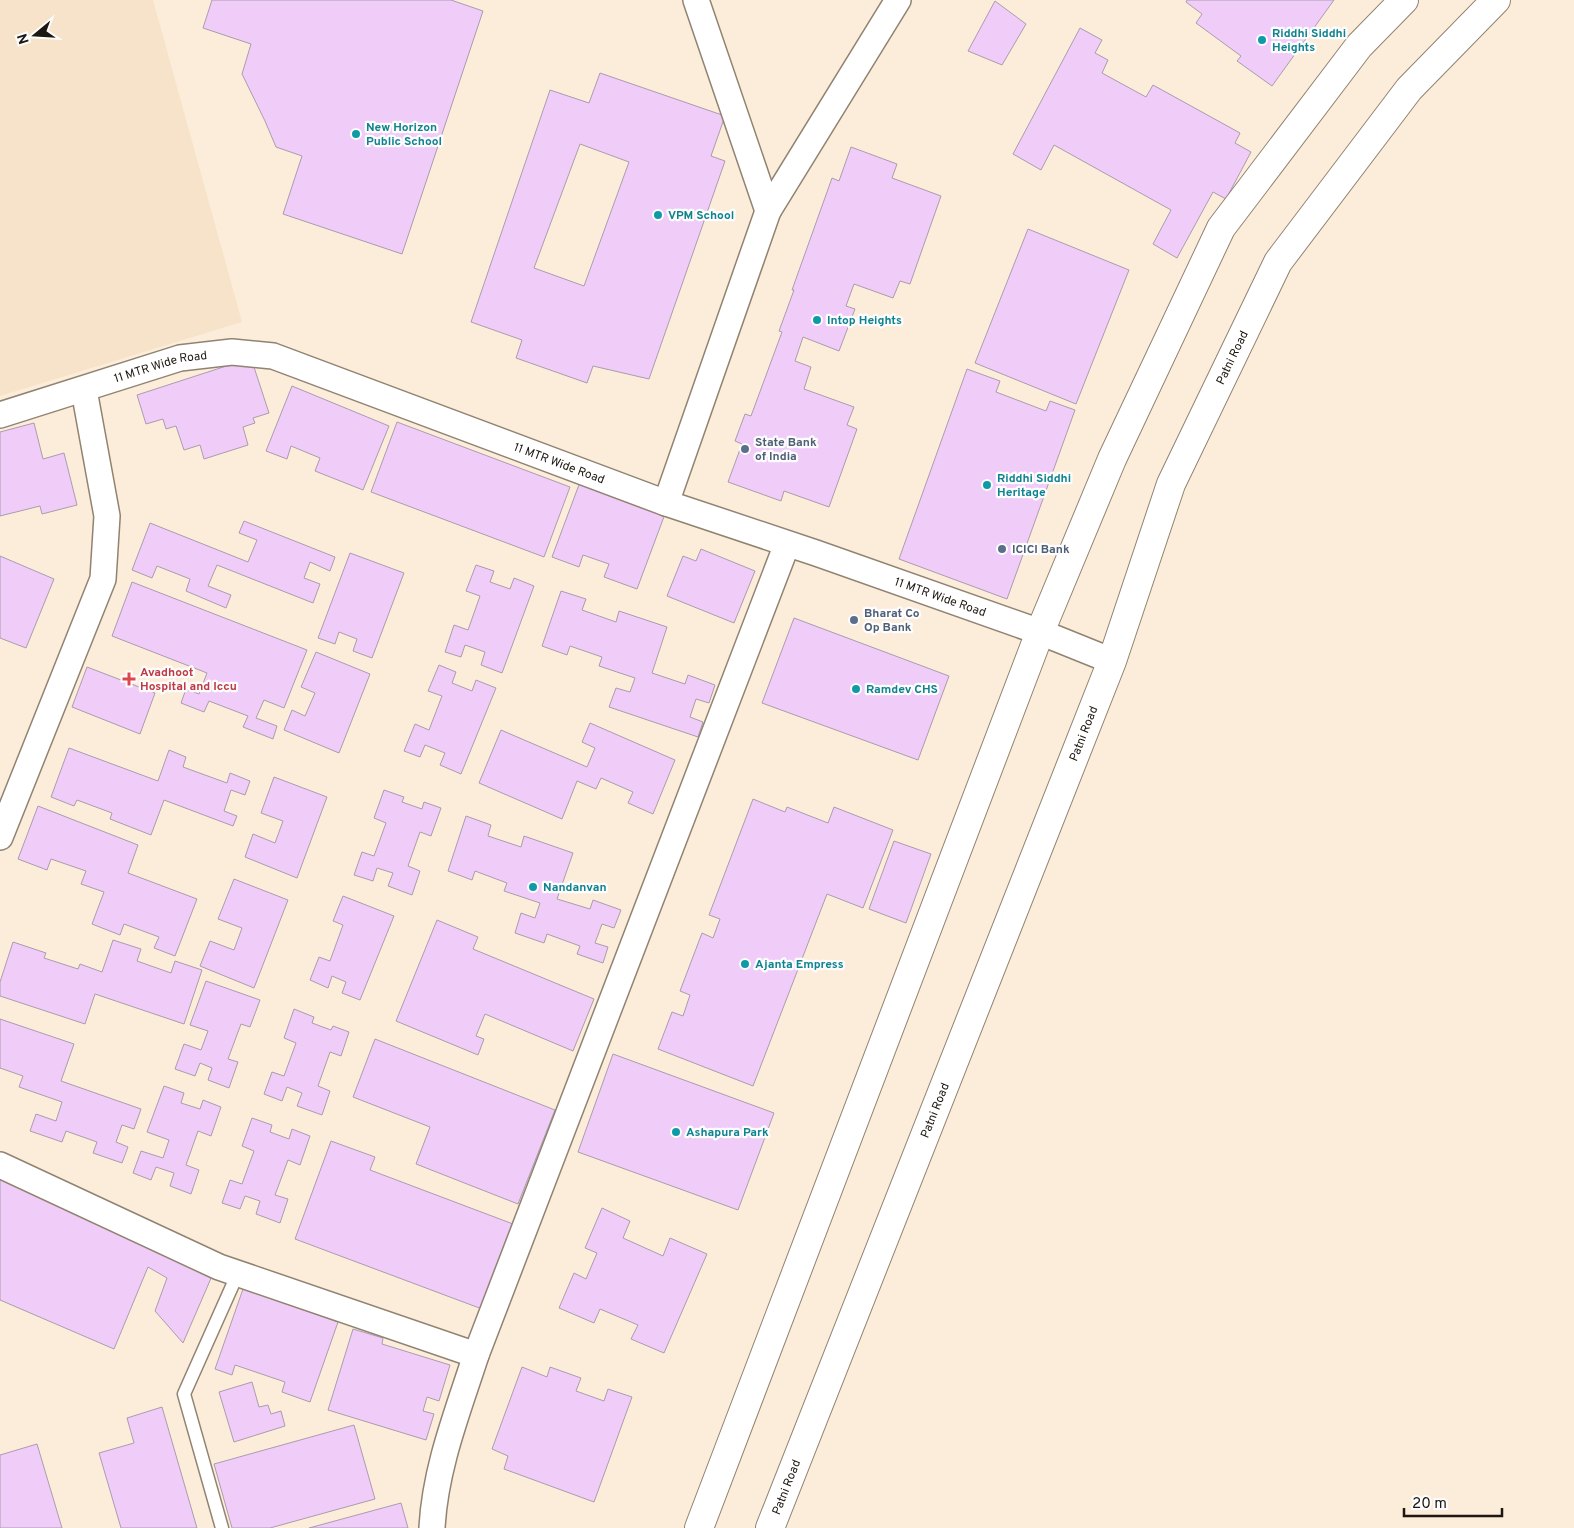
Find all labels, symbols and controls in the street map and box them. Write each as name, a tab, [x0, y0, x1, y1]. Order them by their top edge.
north arrow	[10, 10, 60, 60]
place label: Riddhi Siddhi Heights	[1272, 26, 1346, 56]
text: N	[14, 31, 34, 46]
marker: Riddhi Siddhi Heights	[1256, 34, 1268, 46]
place label: New Horizon Public School	[366, 120, 442, 150]
marker: New Horizon Public School	[350, 128, 362, 140]
place label: VPM School	[668, 208, 734, 224]
marker: VPM School	[652, 209, 664, 221]
place label: Intop Heights	[827, 313, 902, 329]
marker: Intop Heights	[811, 314, 823, 326]
street label: Patni Road	[1213, 328, 1253, 388]
street label: 11 MTR Wide Road	[112, 348, 208, 387]
place label: State Bank of India	[755, 435, 817, 465]
street label: 11 MTR Wide Road	[511, 440, 607, 488]
marker: State Bank of India	[739, 443, 751, 455]
place label: Riddhi Siddhi Heritage	[997, 471, 1071, 501]
marker: Riddhi Siddhi Heritage	[981, 479, 993, 491]
place label: ICICI Bank	[1012, 542, 1070, 558]
marker: ICICI Bank	[996, 543, 1008, 555]
street label: 11 MTR Wide Road	[892, 574, 988, 621]
place label: Bharat Co Op Bank	[864, 606, 920, 636]
marker: Bharat Co Op Bank	[848, 614, 860, 626]
place label: Avadhoot Hospital and Iccu	[140, 665, 237, 695]
marker: Avadhoot Hospital and Iccu	[122, 672, 136, 686]
place label: Ramdev CHS	[866, 682, 938, 698]
marker: Ramdev CHS	[850, 683, 862, 695]
street label: Patni Road	[1066, 704, 1102, 764]
place label: Nandanvan	[543, 880, 607, 896]
marker: Nandanvan	[527, 881, 539, 893]
place label: Ajanta Empress	[755, 957, 844, 973]
marker: Ajanta Empress	[739, 958, 751, 970]
street label: Patni Road	[918, 1081, 954, 1141]
place label: Ashapura Park	[686, 1125, 769, 1141]
marker: Ashapura Park	[670, 1126, 682, 1138]
street label: Patni Road	[769, 1458, 805, 1517]
scale bar	[1404, 1486, 1502, 1518]
text: 20 m	[1412, 1495, 1447, 1514]

